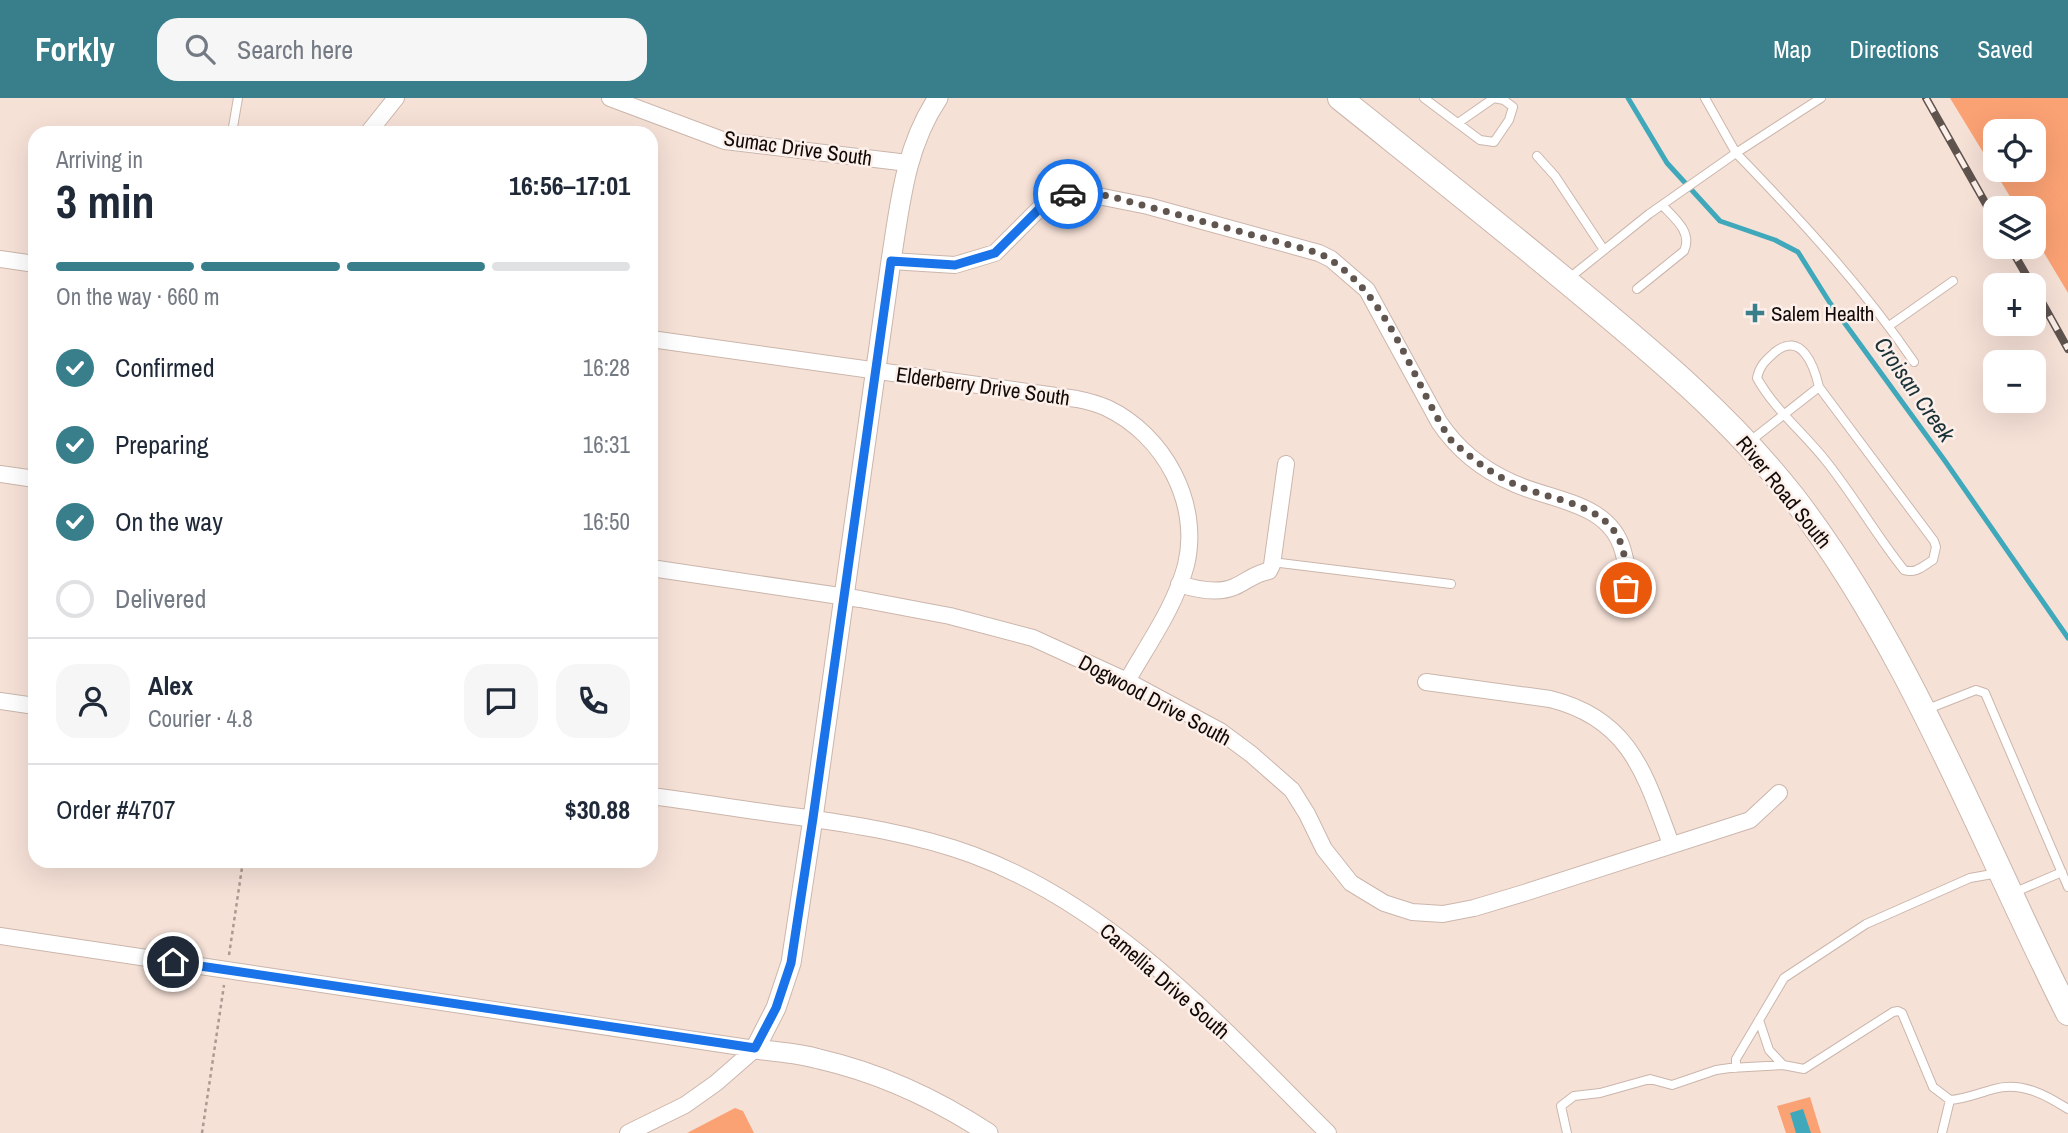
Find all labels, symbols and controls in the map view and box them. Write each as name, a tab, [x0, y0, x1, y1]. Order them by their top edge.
search box	[157, 18, 647, 81]
text: Forkly	[35, 27, 115, 71]
icon: search	[181, 30, 219, 68]
text: Search here	[237, 32, 353, 67]
text: Map	[1773, 33, 1811, 65]
text: Directions	[1849, 33, 1939, 65]
text: Saved	[1977, 33, 2033, 65]
map controls	[1983, 119, 2046, 413]
button: locate	[1983, 119, 2046, 182]
street label: Sumac Drive South	[722, 123, 874, 173]
text: Arriving in	[56, 144, 143, 175]
courier	[1033, 159, 1103, 229]
text: 16:56–17:01	[509, 168, 630, 203]
text: 3 min	[56, 170, 155, 232]
icon: car	[1049, 175, 1087, 213]
button: layers	[1983, 196, 2046, 259]
button: +	[1983, 273, 2046, 336]
text: On the way · 660 m	[56, 281, 220, 312]
place label: Salem Health	[1771, 299, 1874, 328]
marker: Salem Health	[1745, 303, 1765, 323]
water label: Croisan Creek	[1867, 330, 1963, 449]
icon: check	[56, 349, 94, 387]
text: Confirmed	[115, 350, 215, 385]
button: −	[1983, 350, 2046, 413]
text: 16:28	[583, 352, 630, 383]
street label: Elderberry Drive South	[894, 359, 1072, 413]
icon: check	[56, 426, 94, 464]
text: Preparing	[115, 427, 209, 462]
text: 16:31	[583, 429, 630, 460]
street label: River Road South	[1730, 430, 1838, 554]
icon: check	[56, 503, 94, 541]
text: On the way	[115, 504, 223, 539]
text: 16:50	[583, 506, 630, 537]
pin	[1596, 558, 1656, 618]
icon: bag	[1607, 569, 1645, 607]
text: Delivered	[115, 581, 206, 616]
street label: Dogwood Drive South	[1074, 648, 1236, 752]
button: person	[56, 664, 130, 738]
button: chat	[464, 664, 538, 738]
button: phone	[556, 664, 630, 738]
text: Alex	[148, 668, 193, 703]
text: Courier · 4.8	[148, 703, 253, 734]
text: Order #4707	[56, 792, 176, 827]
text: $30.88	[565, 792, 630, 827]
street label: Camellia Drive South	[1094, 916, 1236, 1046]
pin	[143, 932, 203, 992]
icon: home	[154, 943, 192, 981]

